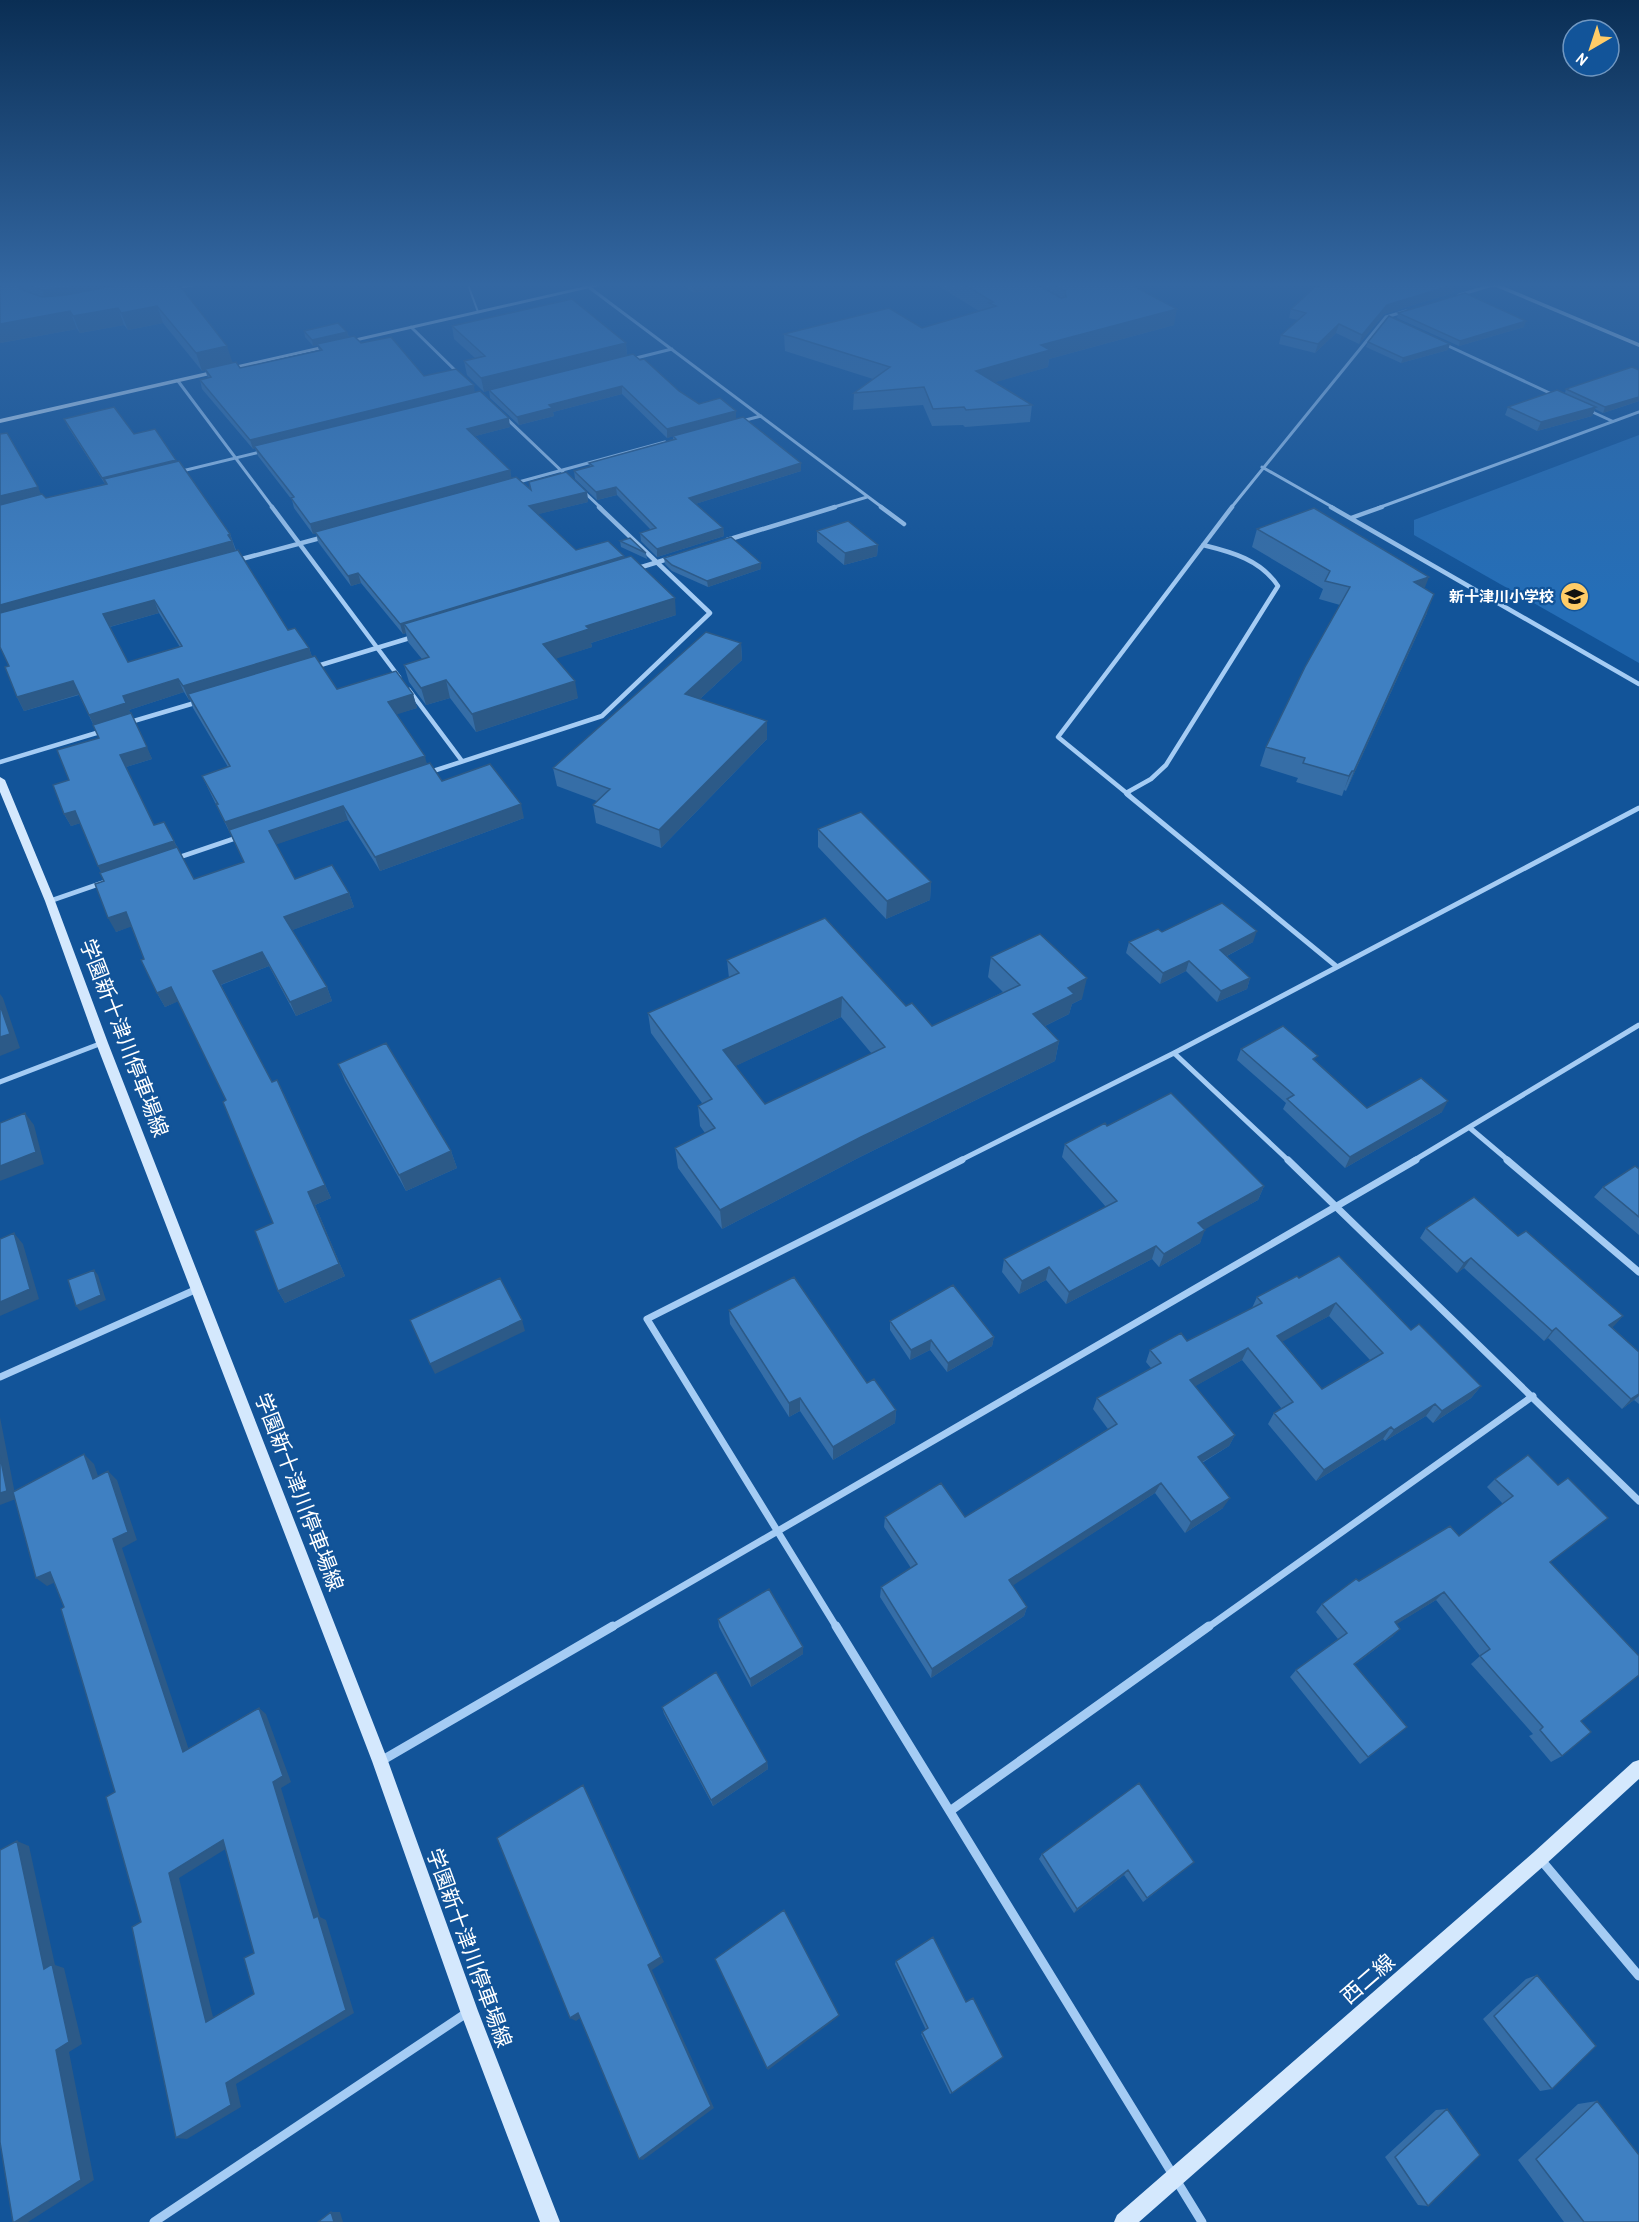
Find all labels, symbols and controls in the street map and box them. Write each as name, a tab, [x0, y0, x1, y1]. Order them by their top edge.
north arrow	[1561, 18, 1621, 78]
text: N	[1571, 48, 1592, 71]
school or university icon: 新十津川小学校	[1559, 581, 1591, 613]
place label: 新十津川小学校	[1449, 586, 1554, 607]
street label: 学園新十津川停車場線	[73, 935, 176, 1141]
street label: 学園新十津川停車場線	[248, 1389, 351, 1595]
street label: 学園新十津川停車場線	[420, 1844, 519, 2051]
street label: 西二線	[1334, 1947, 1401, 2010]

